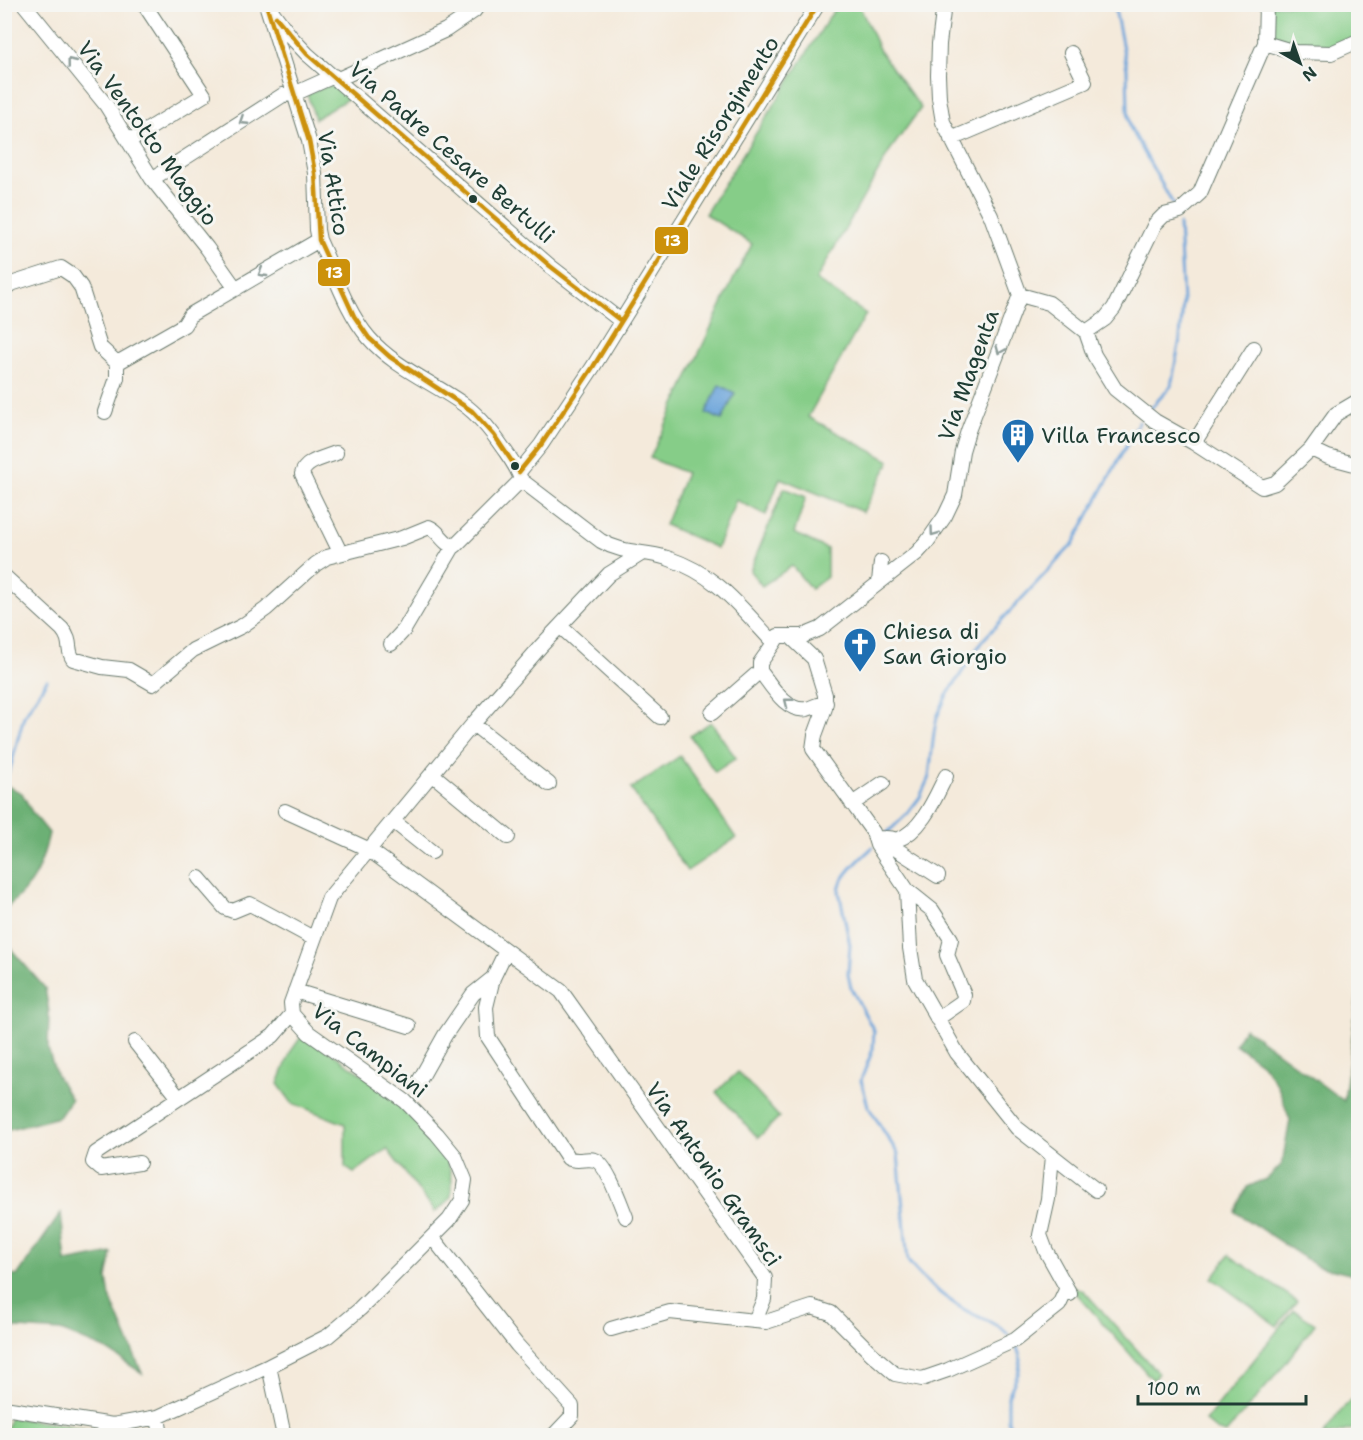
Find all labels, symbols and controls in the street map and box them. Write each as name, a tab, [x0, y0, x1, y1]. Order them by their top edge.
street label: Viale Risorgimento	[655, 31, 786, 216]
north arrow	[1270, 33, 1330, 93]
street label: Via Ventotto Maggio	[71, 35, 225, 232]
street label: Via Padre Cesare Bertulli	[343, 55, 561, 250]
one-way arrow	[67, 58, 78, 69]
text: N	[1298, 62, 1321, 86]
one-way arrow	[239, 114, 250, 125]
street label: Via Attico	[311, 128, 356, 238]
unlabelled marker	[467, 193, 479, 205]
line badge: 13	[654, 226, 689, 255]
text: 13	[663, 230, 681, 251]
line badge: 13	[317, 258, 351, 287]
text: 13	[325, 262, 343, 283]
one-way arrow	[258, 266, 268, 278]
street label: Via Magenta	[931, 305, 1006, 445]
one-way arrow	[995, 344, 1007, 355]
building icon: Villa Francesco	[1000, 417, 1036, 464]
place label: Villa Francesco	[1041, 421, 1201, 450]
unlabelled marker	[509, 460, 521, 472]
one-way arrow	[930, 525, 941, 536]
place label: Chiesa di San Giorgio	[883, 617, 1007, 671]
church icon: Chiesa di San Giorgio	[842, 626, 878, 673]
one-way arrow	[784, 698, 795, 709]
street label: Via Campiani	[306, 996, 433, 1105]
street label: Via Antonio Gramsci	[639, 1076, 788, 1272]
scale bar	[1138, 1368, 1306, 1406]
text: 100 m	[1147, 1377, 1201, 1401]

